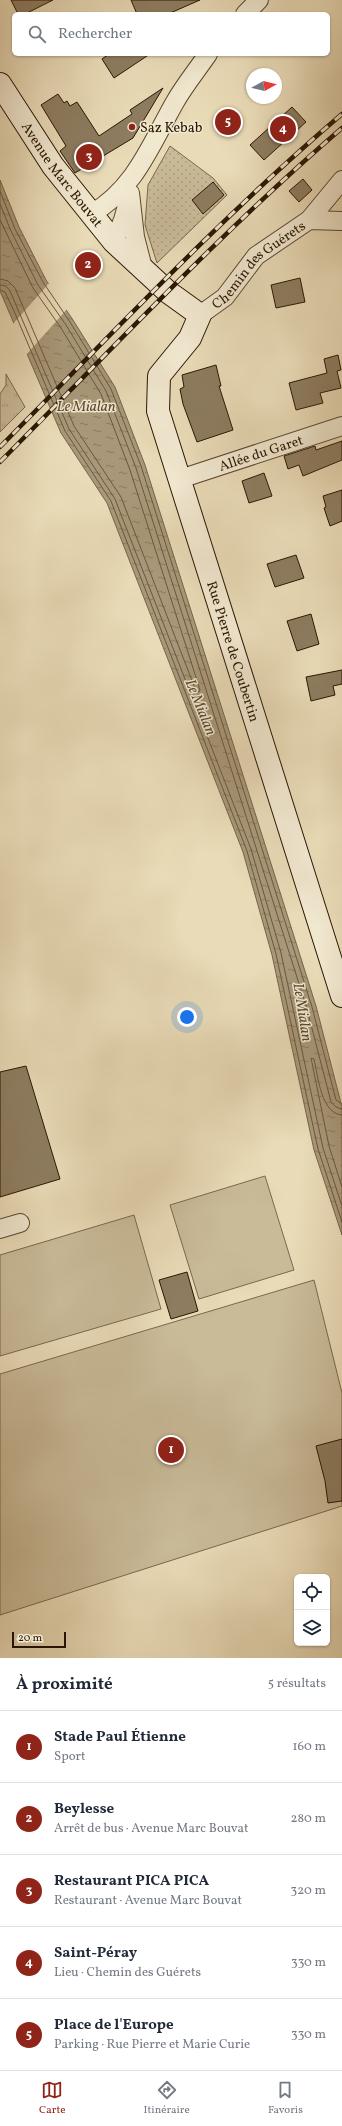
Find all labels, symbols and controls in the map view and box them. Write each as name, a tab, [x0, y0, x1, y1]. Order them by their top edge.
search box	[12, 12, 330, 56]
icon: search	[26, 23, 48, 45]
text: Rechercher	[58, 24, 132, 45]
north arrow	[246, 68, 282, 104]
pin: 5	[215, 107, 241, 137]
pin: 4	[270, 114, 296, 144]
street label: Avenue Marc Bouvat	[16, 119, 107, 232]
place label: Saz Kebab	[140, 119, 203, 138]
marker: Saz Kebab	[127, 122, 137, 132]
pin: 3	[76, 142, 102, 172]
street label: Chemin des Guérets	[209, 217, 310, 314]
pin: 2	[75, 250, 101, 280]
water label: Le Mialan	[56, 397, 116, 418]
street label: Allée du Garet	[217, 431, 306, 477]
street label: Rue Pierre de Coubertin	[201, 579, 263, 724]
water label: Le Mialan	[179, 676, 220, 739]
water label: Le Mialan	[287, 981, 317, 1043]
your location	[177, 1007, 197, 1027]
pin: 1	[158, 1435, 184, 1465]
map controls	[294, 1574, 330, 1646]
button: locate	[294, 1574, 330, 1610]
button: layers	[294, 1610, 330, 1646]
scale bar	[12, 1630, 66, 1649]
text: 20 m	[18, 1631, 42, 1646]
text: À proximité	[16, 1673, 113, 1696]
text: 5 résultats	[268, 1675, 326, 1693]
text: Stade Paul Étienne	[54, 1727, 186, 1748]
text: 1	[26, 1738, 32, 1756]
text: 160 m	[292, 1738, 326, 1756]
text: Sport	[54, 1748, 86, 1766]
text: Beylesse	[54, 1799, 114, 1820]
text: 2	[26, 1810, 32, 1828]
text: 280 m	[290, 1810, 326, 1828]
text: Arrêt de bus · Avenue Marc Bouvat	[54, 1820, 248, 1838]
text: Restaurant PICA PICA	[54, 1871, 209, 1892]
text: 3	[26, 1882, 32, 1900]
text: 320 m	[291, 1882, 326, 1900]
text: Restaurant · Avenue Marc Bouvat	[54, 1892, 242, 1910]
text: Saint-Péray	[54, 1943, 137, 1964]
text: 4	[25, 1954, 33, 1972]
text: 330 m	[291, 1954, 326, 1972]
text: Lieu · Chemin des Guérets	[54, 1964, 201, 1982]
text: Place de l'Europe	[54, 2015, 174, 2036]
text: 5	[26, 2026, 32, 2044]
text: 330 m	[291, 2026, 326, 2044]
text: Parking · Rue Pierre et Marie Curie	[54, 2036, 250, 2054]
tab: Carte	[39, 2079, 65, 2118]
tab: Itinéraire	[144, 2079, 190, 2118]
tab: Favoris	[268, 2079, 303, 2118]

